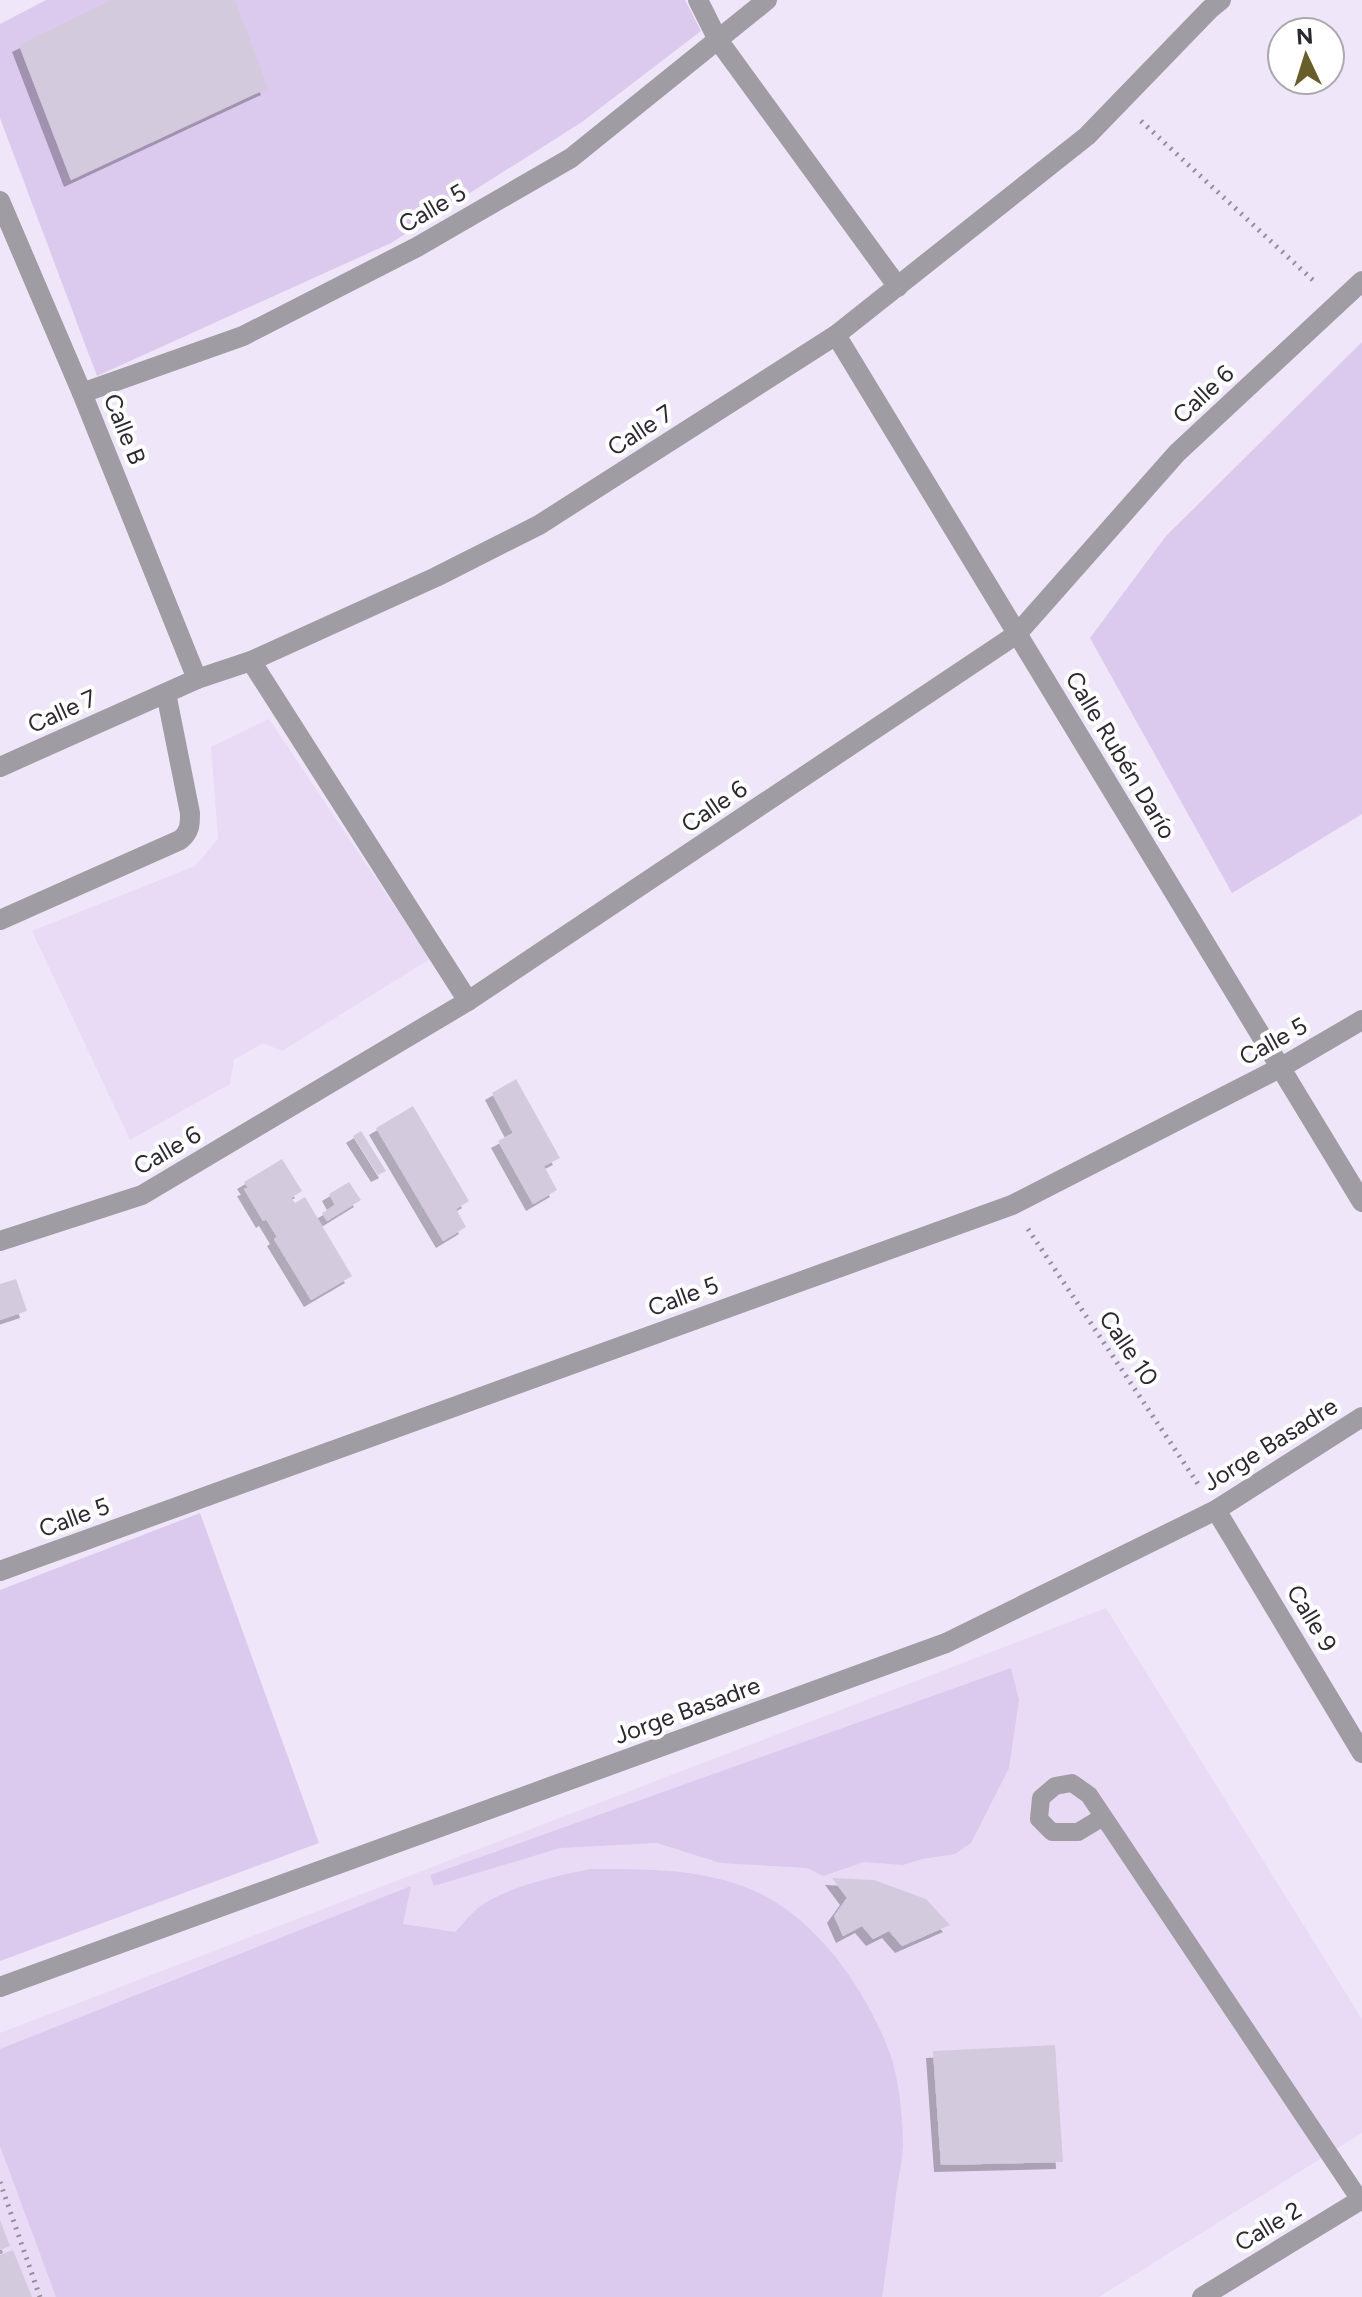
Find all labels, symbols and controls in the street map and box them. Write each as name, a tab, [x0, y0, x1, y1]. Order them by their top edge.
north arrow	[1266, 16, 1346, 96]
text: N	[1295, 22, 1314, 51]
street label: Calle 5	[393, 177, 471, 239]
street label: Calle 6	[1167, 359, 1239, 429]
street label: Calle B	[98, 389, 152, 469]
street label: Calle 7	[602, 398, 678, 462]
street label: Calle Rubén Darío	[1060, 666, 1182, 844]
street label: Calle 7	[23, 683, 101, 739]
street label: Calle 6	[676, 774, 752, 838]
street label: Calle 5	[1234, 1011, 1312, 1071]
street label: Calle 6	[128, 1119, 206, 1181]
street label: Calle 5	[644, 1270, 722, 1322]
street label: Calle 10	[1093, 1305, 1165, 1391]
street label: Jorge Basadre	[1197, 1391, 1343, 1497]
street label: Calle 5	[35, 1491, 113, 1543]
street label: Calle 9	[1281, 1579, 1343, 1657]
street label: Jorge Basadre	[610, 1670, 764, 1750]
street label: Calle 2	[1229, 2195, 1307, 2257]

